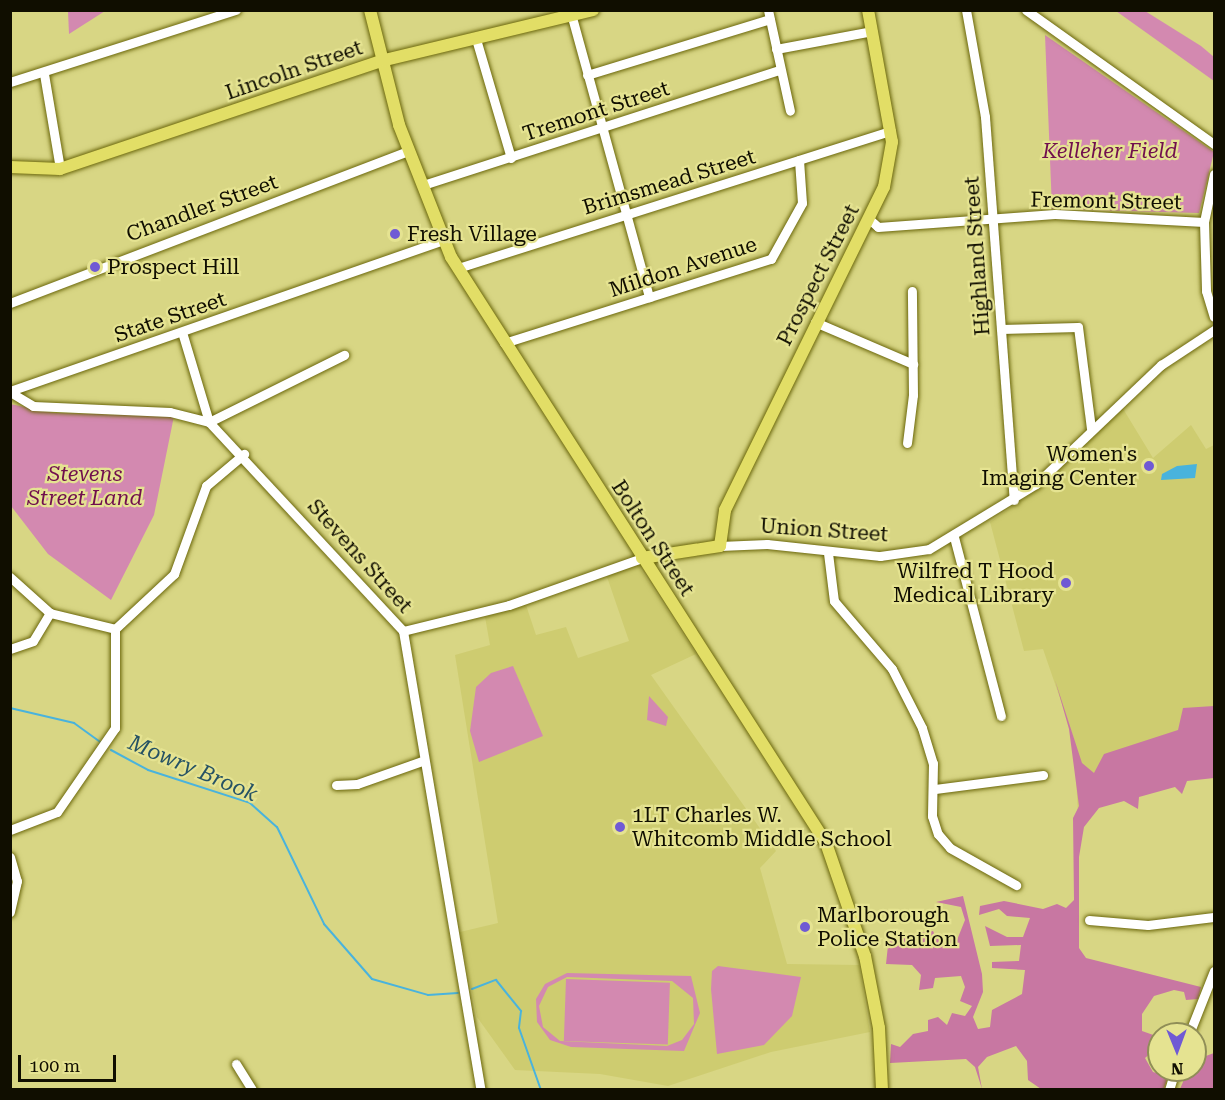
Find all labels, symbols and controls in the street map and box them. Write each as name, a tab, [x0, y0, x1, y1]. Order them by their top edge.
street label: Lincoln Street	[222, 35, 366, 105]
street label: Tremont Street	[519, 75, 673, 147]
park label: Kelleher Field	[1042, 138, 1178, 164]
street label: Brimsmead Street	[580, 144, 758, 220]
street label: Chandler Street	[123, 169, 281, 247]
street label: Highland Street	[959, 175, 995, 337]
street label: Fremont Street	[1030, 187, 1182, 215]
street label: Prospect Street	[772, 200, 864, 350]
place label: Fresh Village	[407, 221, 537, 247]
marker: Fresh Village	[388, 227, 402, 241]
street label: Mildon Avenue	[606, 231, 760, 303]
place label: Prospect Hill	[107, 254, 239, 280]
marker: Prospect Hill	[88, 260, 102, 274]
street label: State Street	[111, 286, 229, 348]
place label: Women's Imaging Center	[981, 441, 1137, 491]
marker: Women's Imaging Center	[1142, 459, 1156, 473]
park label: Stevens Street Land	[27, 461, 143, 511]
street label: Bolton Street	[606, 475, 700, 601]
street label: Stevens Street	[302, 494, 418, 618]
street label: Union Street	[759, 513, 889, 547]
place label: Wilfred T Hood Medical Library	[893, 558, 1054, 608]
marker: Wilfred T Hood Medical Library	[1059, 576, 1073, 590]
water label: Mowry Brook	[125, 729, 261, 807]
place label: 1LT Charles W. Whitcomb Middle School	[632, 802, 892, 852]
marker: 1LT Charles W. Whitcomb Middle School	[613, 820, 627, 834]
place label: Marlborough Police Station	[817, 902, 958, 952]
marker: Marlborough Police Station	[798, 920, 812, 934]
north arrow	[1147, 1022, 1207, 1082]
scale bar	[21, 1043, 118, 1081]
text: 100 m	[29, 1055, 80, 1076]
text: N	[1171, 1059, 1184, 1078]

